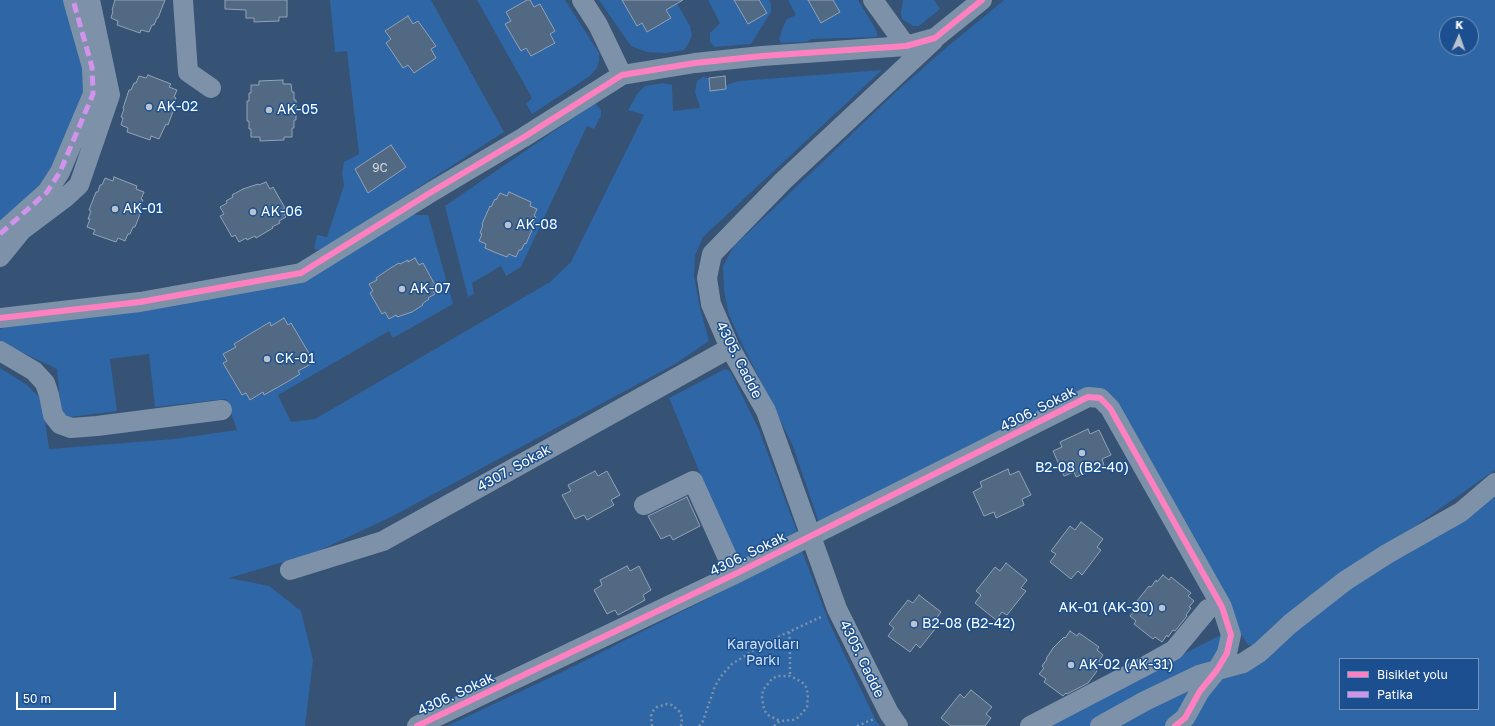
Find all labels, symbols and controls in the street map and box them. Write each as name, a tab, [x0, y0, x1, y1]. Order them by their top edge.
north arrow	[1439, 16, 1479, 56]
text: K	[1455, 18, 1464, 31]
place label: AK-02	[157, 99, 198, 115]
marker: AK-02	[144, 102, 154, 112]
place label: AK-05	[277, 102, 318, 118]
marker: AK-05	[264, 105, 274, 115]
house number: 9C	[372, 161, 388, 175]
place label: AK-01	[123, 201, 163, 217]
marker: AK-01	[110, 204, 120, 214]
place label: AK-06	[261, 204, 303, 220]
marker: AK-06	[248, 207, 258, 217]
place label: AK-08	[516, 217, 558, 233]
marker: AK-08	[503, 220, 513, 230]
place label: AK-07	[410, 281, 450, 297]
marker: AK-07	[397, 284, 407, 294]
street label: 4305. Cadde	[712, 319, 766, 401]
place label: CK-01	[275, 351, 315, 367]
marker: CK-01	[262, 354, 272, 364]
street label: 4306. Sokak	[997, 383, 1079, 435]
street label: 4307. Sokak	[474, 441, 554, 495]
marker: B2-08 (B2-40)	[1077, 448, 1087, 458]
place label: B2-08 (B2-40)	[1035, 460, 1129, 476]
street label: 4306. Sokak	[707, 528, 789, 580]
place label: AK-01 (AK-30)	[1059, 600, 1154, 616]
marker: AK-01 (AK-30)	[1157, 603, 1167, 613]
place label: B2-08 (B2-42)	[922, 616, 1016, 632]
street label: 4305. Cadde	[836, 618, 888, 700]
marker: B2-08 (B2-42)	[909, 619, 919, 629]
park label: Karayolları Parkı	[727, 637, 799, 670]
place label: AK-02 (AK-31)	[1079, 657, 1174, 673]
legend	[1339, 658, 1479, 710]
marker: AK-02 (AK-31)	[1066, 660, 1076, 670]
text: Bisiklet yolu	[1377, 667, 1448, 682]
street label: 4306. Sokak	[415, 669, 497, 719]
scale bar	[18, 684, 118, 710]
text: Patika	[1377, 687, 1413, 702]
text: 50 m	[23, 691, 51, 706]

